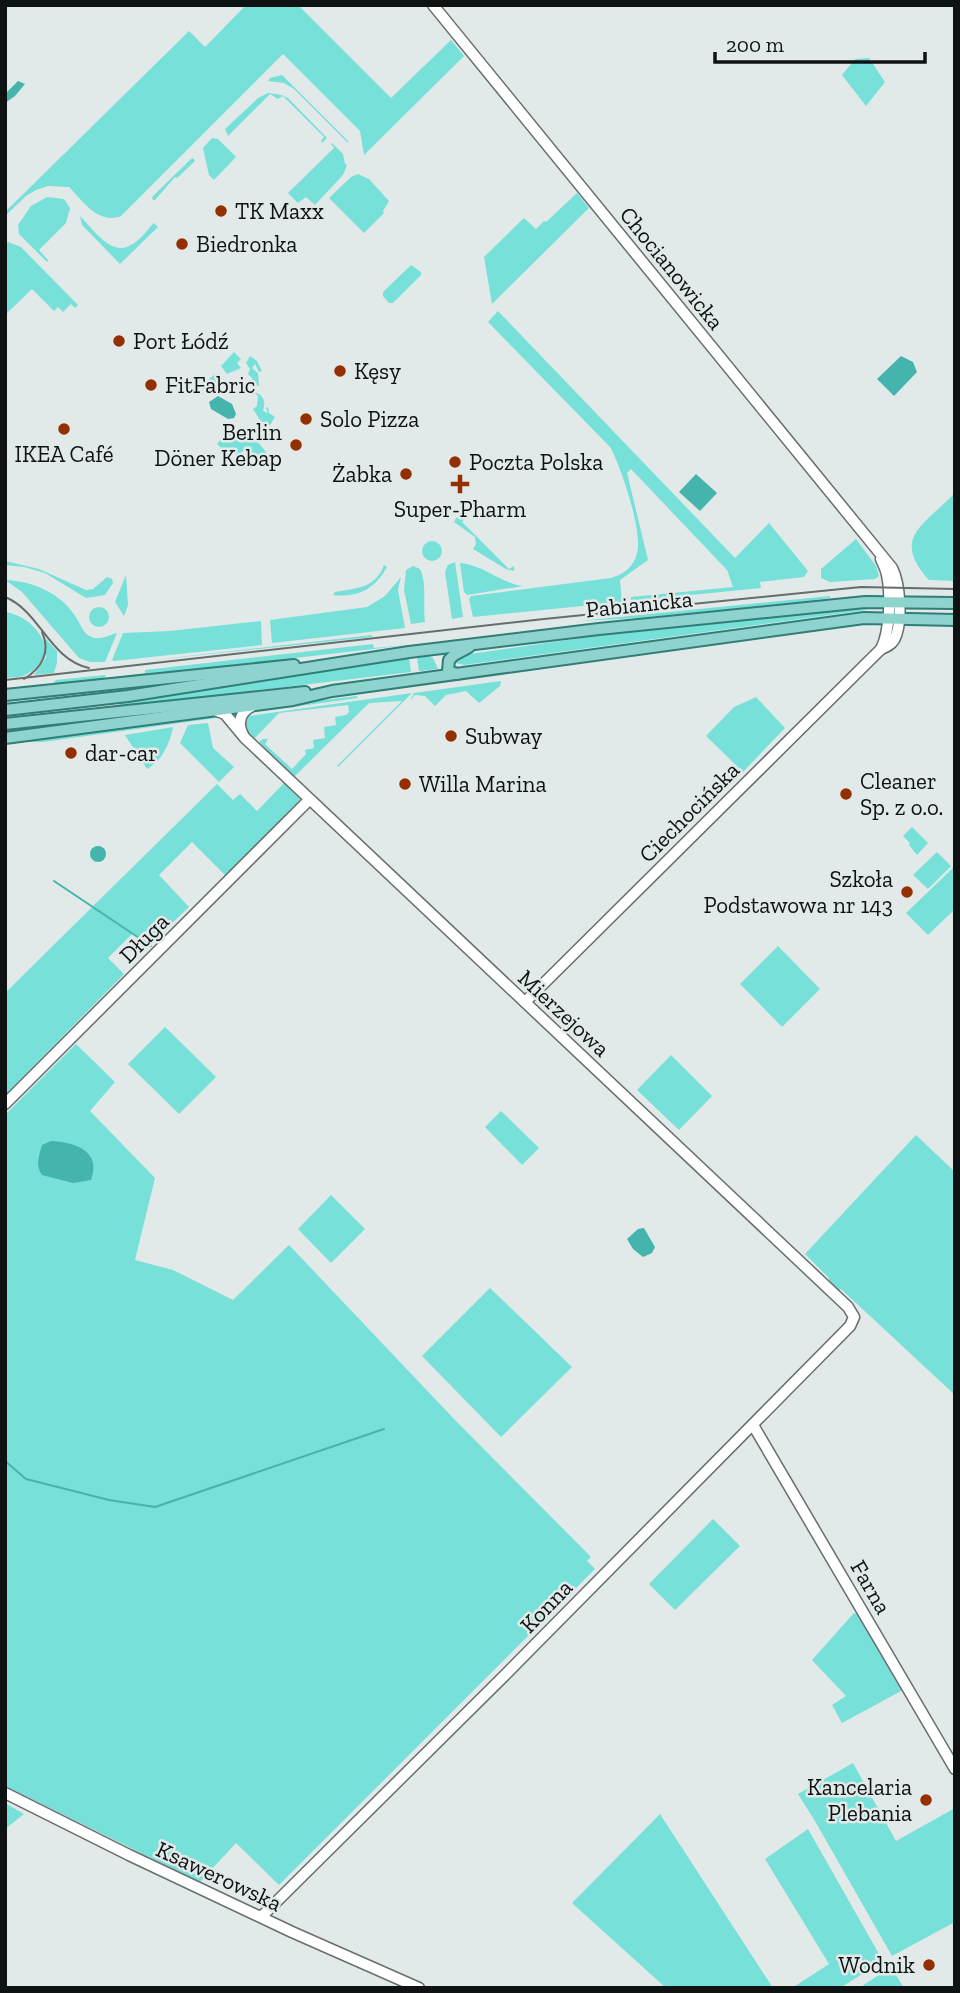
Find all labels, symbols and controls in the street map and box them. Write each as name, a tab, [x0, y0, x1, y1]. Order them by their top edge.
scale bar	[715, 21, 925, 65]
text: 200 m	[726, 32, 784, 57]
place label: TK Maxx	[235, 197, 324, 225]
street label: Chocianowicka	[614, 201, 730, 335]
marker: TK Maxx	[213, 203, 229, 219]
place label: Biedronka	[196, 230, 297, 258]
marker: Biedronka	[174, 236, 190, 252]
place label: Port Łódź	[133, 327, 229, 355]
marker: Port Łódź	[111, 333, 127, 349]
place label: Kęsy	[354, 357, 401, 385]
marker: Kęsy	[332, 363, 348, 379]
place label: FitFabric	[165, 371, 255, 399]
marker: FitFabric	[143, 377, 159, 393]
place label: Solo Pizza	[320, 405, 419, 433]
marker: Solo Pizza	[298, 411, 314, 427]
place label: Berlin Döner Kebap	[154, 418, 282, 472]
marker: IKEA Café	[56, 421, 72, 437]
marker: Berlin Döner Kebap	[288, 437, 304, 453]
place label: IKEA Café	[14, 440, 114, 468]
place label: Poczta Polska	[469, 448, 603, 476]
marker: Poczta Polska	[447, 454, 463, 470]
place label: Żabka	[332, 460, 392, 488]
marker: Żabka	[398, 466, 414, 482]
marker: Super-Pharm	[452, 476, 468, 492]
place label: Super-Pharm	[394, 495, 526, 523]
street label: Pabianicka	[584, 584, 694, 624]
place label: Subway	[465, 722, 543, 750]
marker: Subway	[443, 728, 459, 744]
place label: dar-car	[85, 739, 158, 767]
marker: dar-car	[63, 745, 79, 761]
street label: Ciechocińska	[633, 756, 745, 868]
place label: Cleaner Sp. z o.o.	[860, 767, 943, 821]
place label: Willa Marina	[419, 770, 547, 798]
marker: Willa Marina	[397, 776, 413, 792]
marker: Cleaner Sp. z o.o.	[838, 786, 854, 802]
place label: Szkoła Podstawowa nr 143	[704, 865, 893, 919]
marker: Szkoła Podstawowa nr 143	[899, 884, 915, 900]
street label: Długa	[113, 907, 175, 969]
street label: Mierzejowa	[512, 964, 616, 1062]
street label: Farna	[844, 1555, 898, 1619]
street label: Konna	[514, 1573, 578, 1639]
place label: Kancelaria Plebania	[807, 1773, 912, 1827]
marker: Kancelaria Plebania	[918, 1792, 934, 1808]
street label: Ksawerowska	[152, 1835, 286, 1917]
place label: Wodnik	[839, 1951, 915, 1979]
marker: Wodnik	[921, 1957, 937, 1973]

